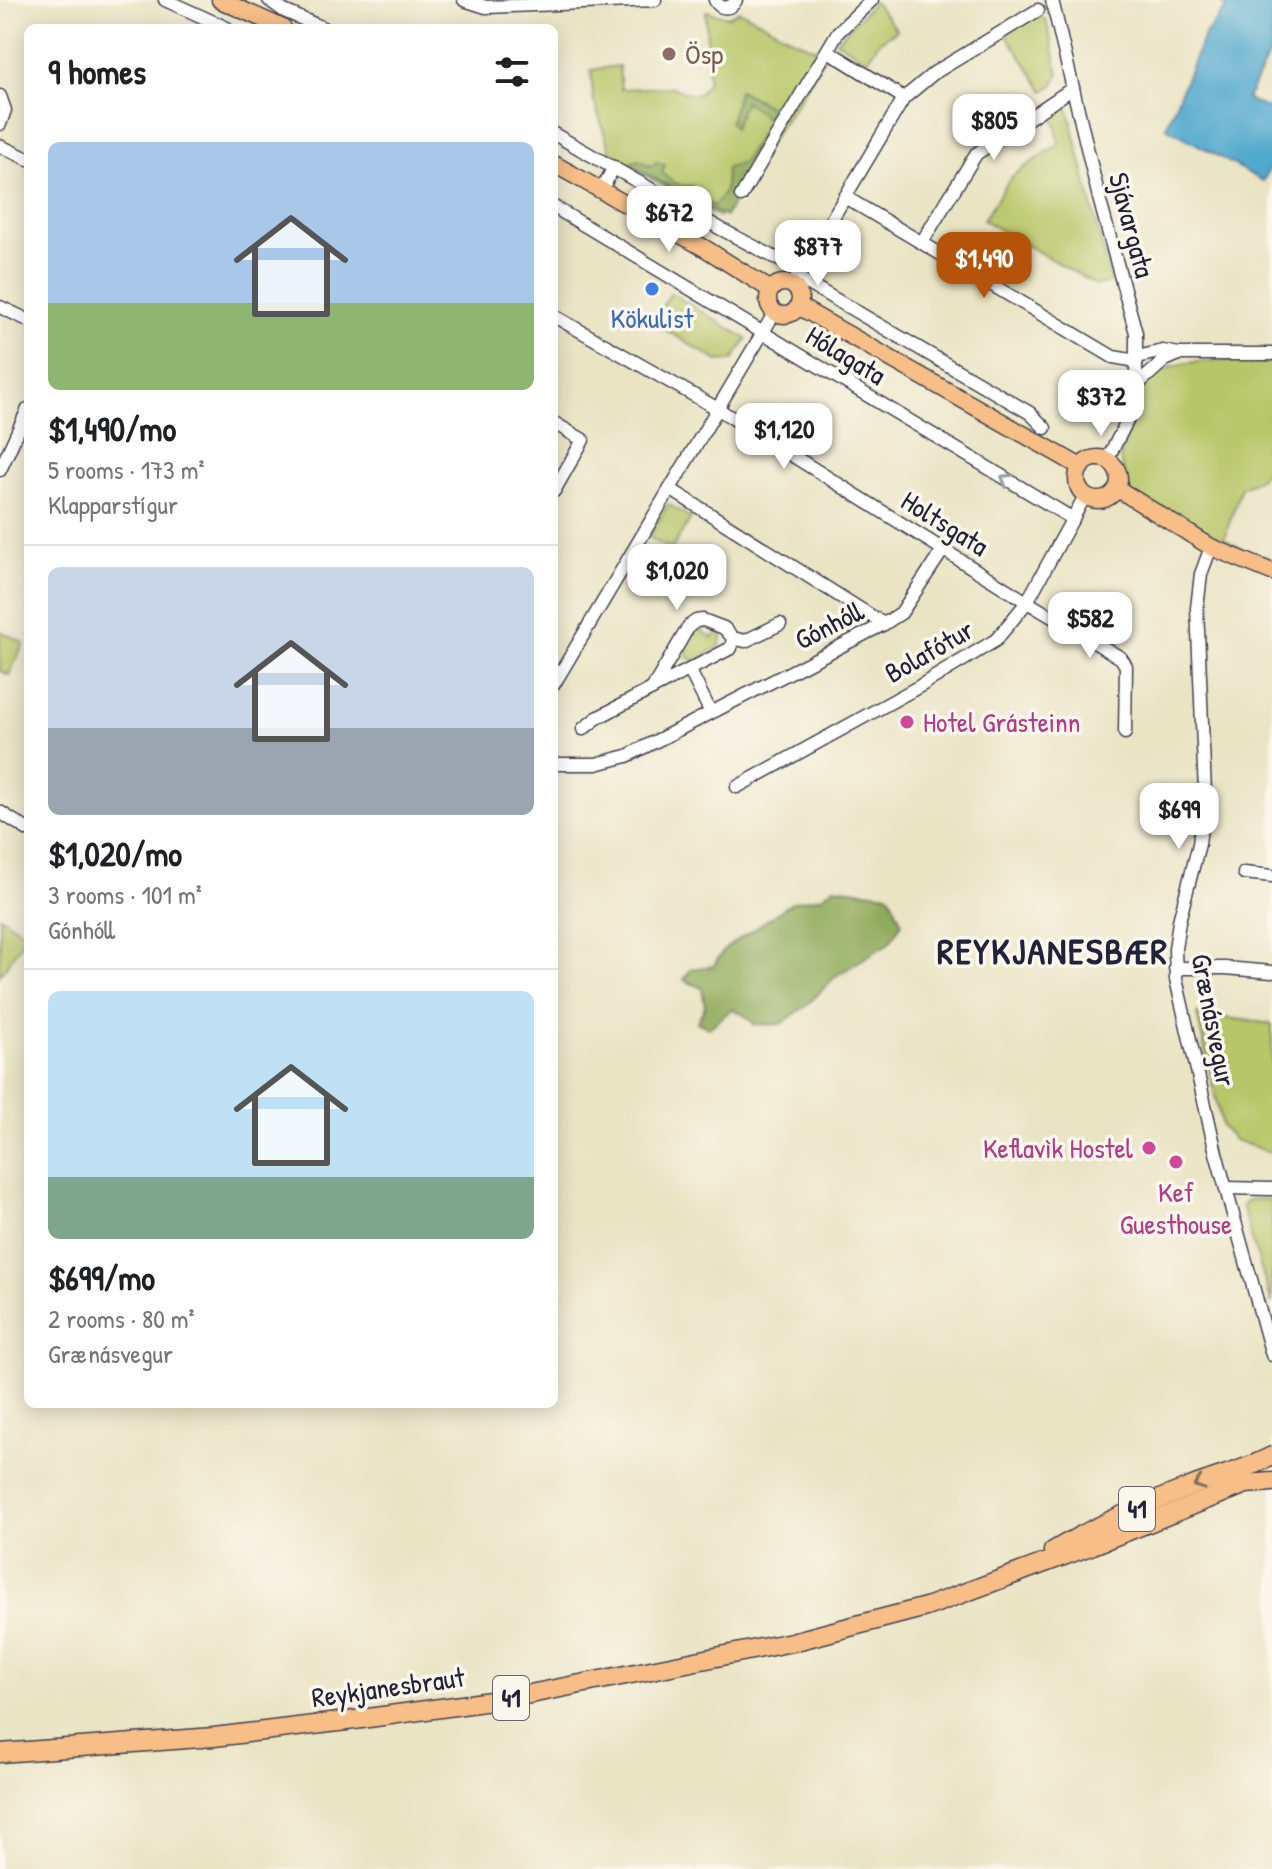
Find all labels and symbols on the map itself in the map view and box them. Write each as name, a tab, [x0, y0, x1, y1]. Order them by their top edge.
place label: Ösp	[685, 35, 723, 73]
marker: Ösp	[660, 45, 678, 63]
pin: $805	[947, 94, 1041, 162]
street label: Sjávargata	[1100, 168, 1164, 282]
pin: $672	[622, 186, 716, 254]
pin: $877	[771, 220, 865, 288]
pin: $1,490	[919, 232, 1049, 300]
marker: Kökulist	[643, 280, 661, 298]
place label: Kökulist	[611, 299, 694, 337]
street label: Hólagata	[799, 316, 893, 394]
pin: $372	[1054, 370, 1148, 438]
pin: $1,120	[719, 403, 849, 471]
one-way arrow	[1000, 473, 1015, 489]
street label: Holtsgata	[894, 481, 996, 565]
pin: $1,020	[612, 544, 742, 612]
street label: Gónhóll	[788, 591, 871, 658]
pin: $582	[1043, 592, 1137, 660]
street label: Bolafótur	[878, 610, 981, 692]
place label: Hotel Grásteinn	[923, 703, 1080, 741]
marker: Hotel Grásteinn	[898, 713, 916, 731]
pin: $699	[1132, 783, 1226, 851]
district label: REYKJANESBÆR	[937, 926, 1169, 975]
street label: Grænásvegur	[1183, 950, 1246, 1090]
place label: Keflavìk Hostel	[983, 1129, 1134, 1167]
marker: Keflavìk Hostel	[1140, 1139, 1158, 1157]
marker: Kef Guesthouse	[1167, 1153, 1185, 1171]
place label: Kef Guesthouse	[1120, 1173, 1232, 1243]
one-way arrow	[1193, 1474, 1207, 1491]
road number: 41	[1119, 1487, 1155, 1531]
street label: Reykjanesbraut	[309, 1657, 467, 1717]
road number: 41	[493, 1676, 529, 1720]

